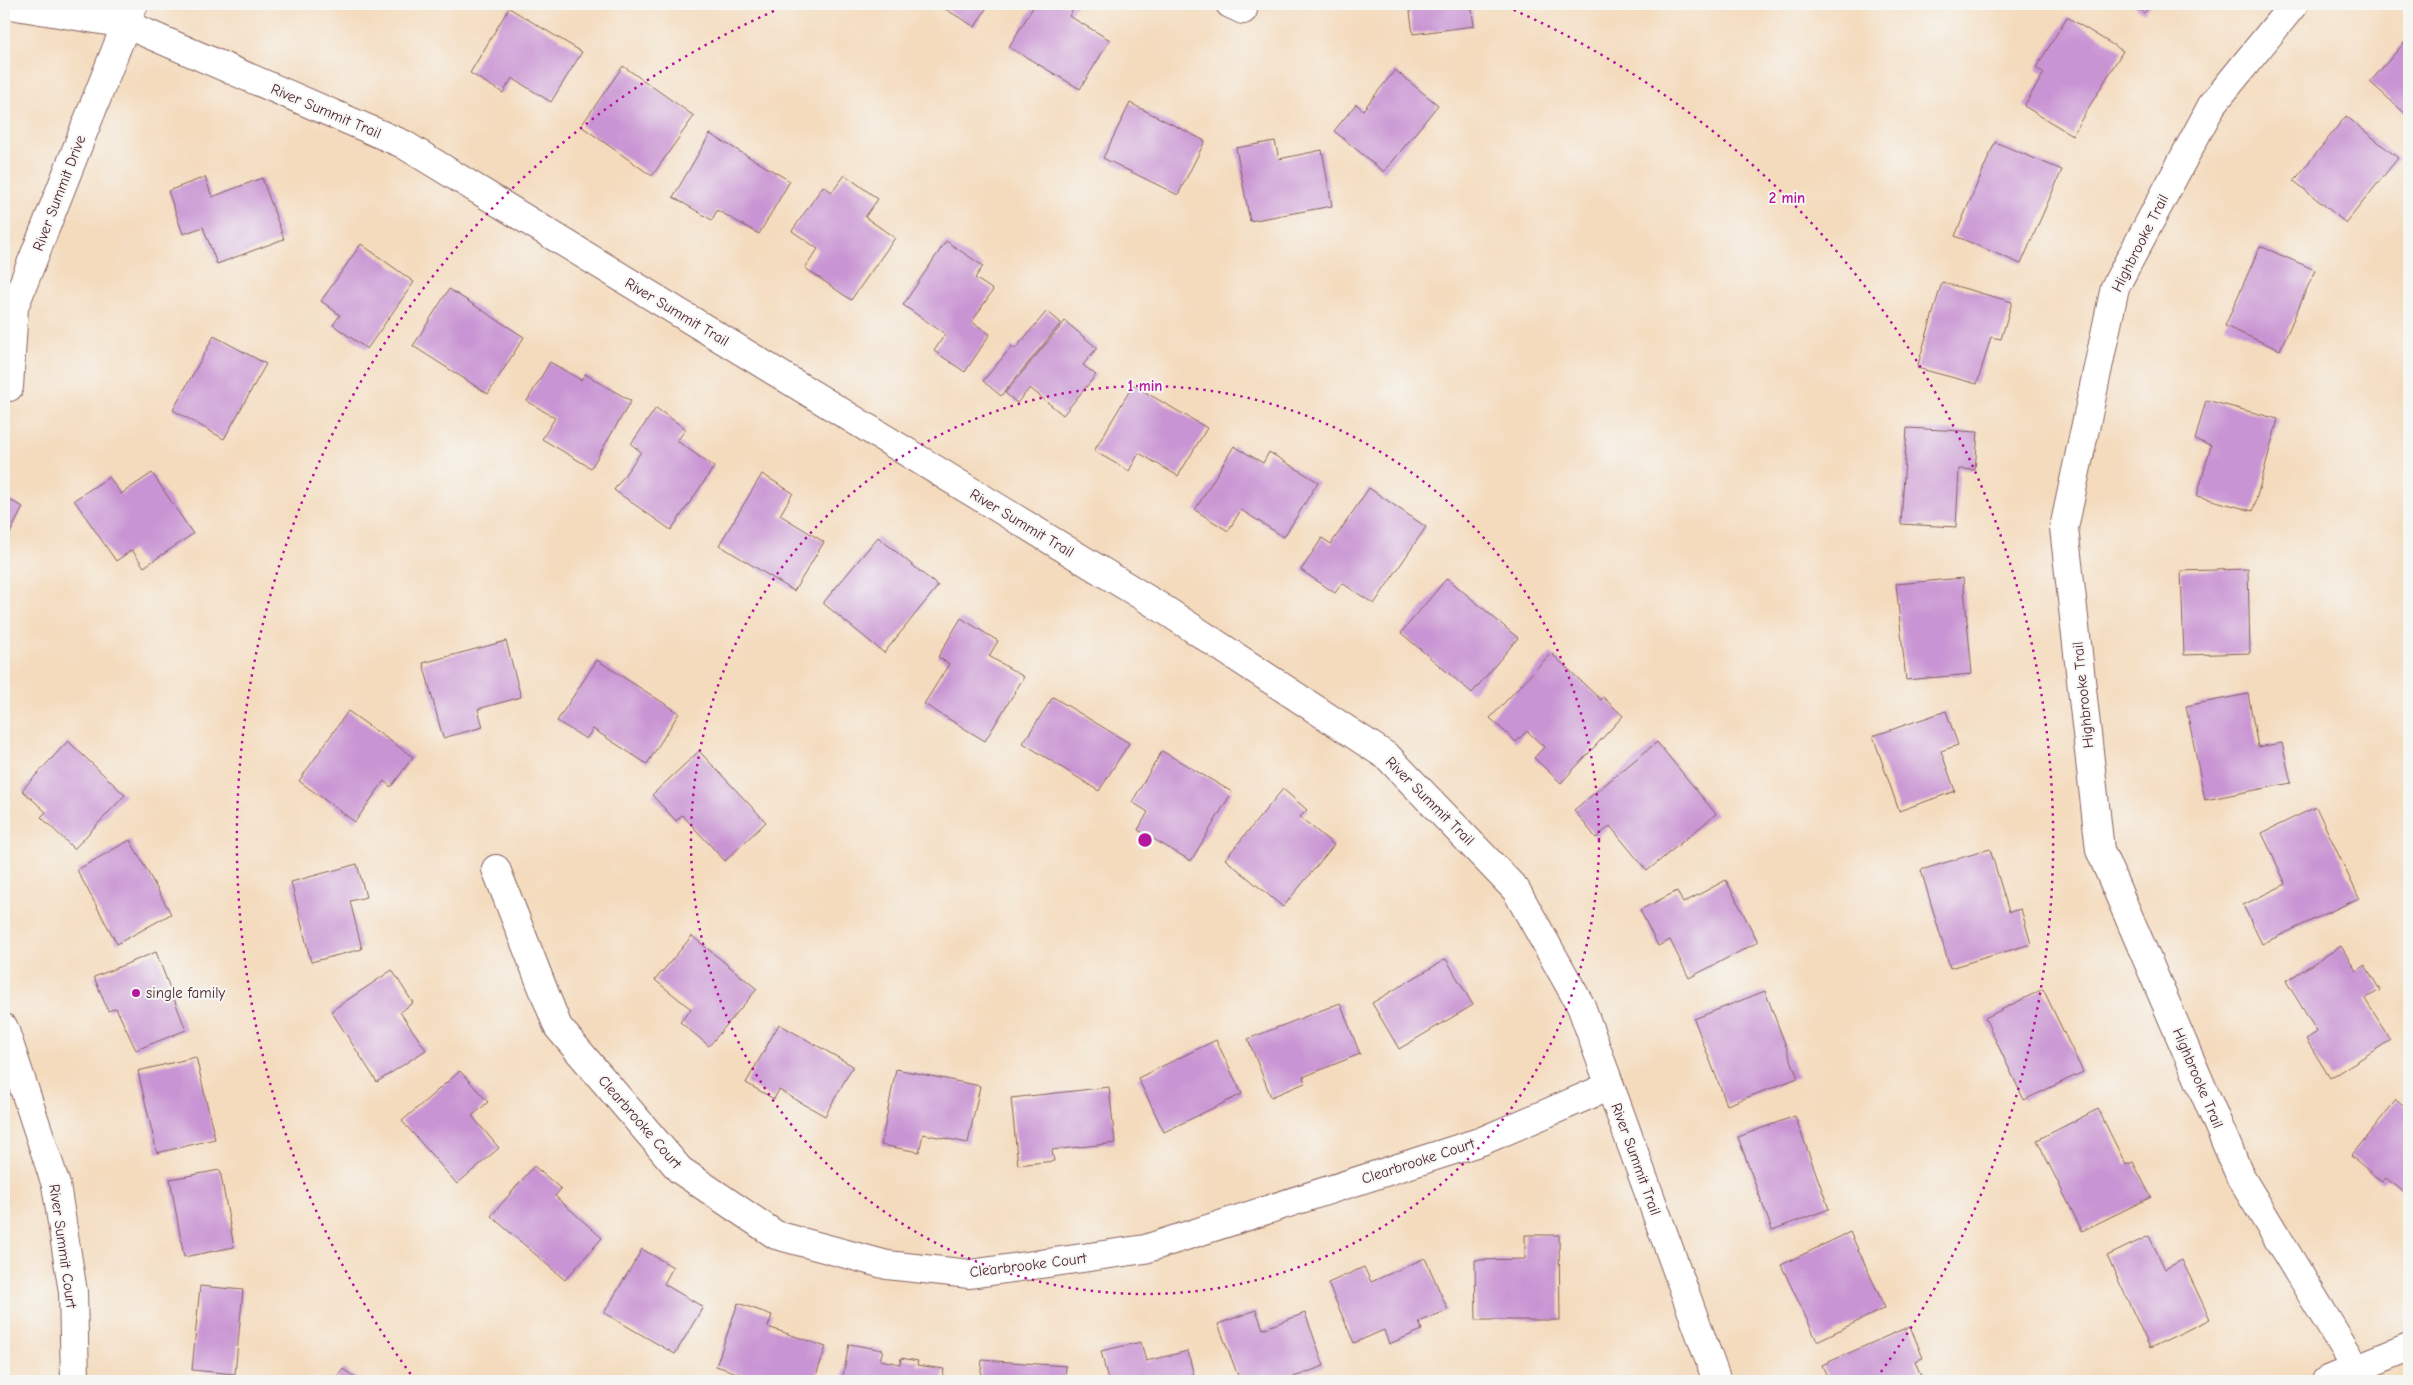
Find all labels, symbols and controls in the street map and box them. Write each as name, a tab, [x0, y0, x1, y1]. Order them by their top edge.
street label: River Summit Trail	[268, 80, 384, 142]
street label: River Summit Drive	[29, 132, 90, 253]
text: 2 min	[1769, 189, 1805, 207]
street label: Highbrooke Trail	[2108, 191, 2172, 295]
street label: River Summit Trail	[622, 274, 732, 350]
text: 1 min	[1128, 377, 1162, 395]
street label: River Summit Trail	[967, 485, 1077, 561]
street label: Highbrooke Trail	[2068, 641, 2098, 749]
street label: River Summit Trail	[1382, 753, 1478, 849]
centre of rings	[1136, 831, 1154, 849]
place label: single family	[146, 984, 225, 1002]
marker: single family	[130, 987, 142, 999]
street label: Highbrooke Trail	[2169, 1025, 2227, 1131]
street label: Clearbrooke Court	[595, 1072, 686, 1173]
street label: River Summit Trail	[1607, 1100, 1665, 1218]
street label: Clearbrooke Court	[1359, 1134, 1477, 1188]
street label: River Summit Court	[45, 1183, 81, 1310]
street label: Clearbrooke Court	[968, 1249, 1088, 1281]

